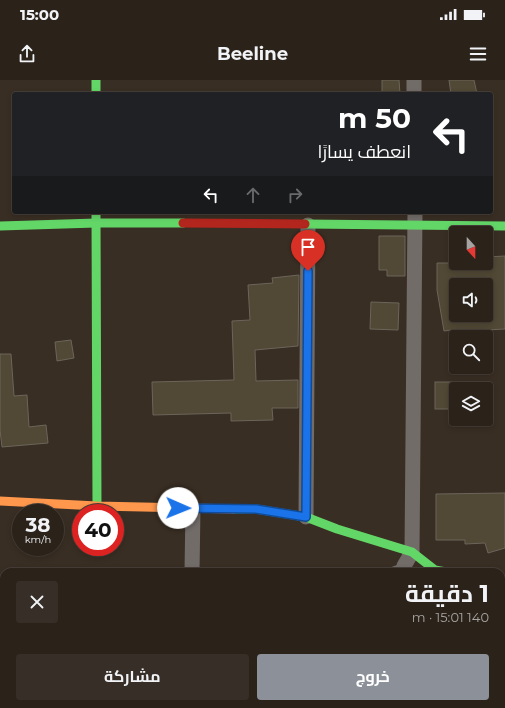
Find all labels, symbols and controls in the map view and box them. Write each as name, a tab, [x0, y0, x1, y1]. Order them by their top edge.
text: 15:00	[20, 5, 59, 24]
icon: share	[16, 43, 38, 65]
text: Beeline	[217, 43, 288, 65]
icon: menu	[467, 43, 489, 65]
text: 50 m	[338, 101, 411, 135]
icon: left	[425, 108, 477, 160]
text: انعطف يسارًا	[318, 141, 411, 163]
icon: left	[200, 184, 222, 206]
icon: ahead	[242, 184, 264, 206]
icon: right	[284, 184, 306, 206]
north arrow	[449, 226, 493, 270]
map controls	[449, 226, 493, 426]
pin	[291, 230, 325, 271]
icon: arrive	[297, 236, 319, 258]
button: sound	[449, 278, 493, 322]
button: search	[449, 330, 493, 374]
button: layers	[449, 382, 493, 426]
position arrow	[157, 487, 199, 529]
speed limit sign: 40	[72, 504, 124, 556]
text: 38	[25, 513, 51, 537]
text: km/h	[25, 533, 51, 546]
text: 1 دقيقة	[405, 579, 489, 608]
button: close	[16, 581, 58, 623]
text: 140 m · 15:01	[412, 609, 489, 625]
button: مشاركة	[16, 654, 249, 700]
button: خروج	[257, 654, 489, 700]

